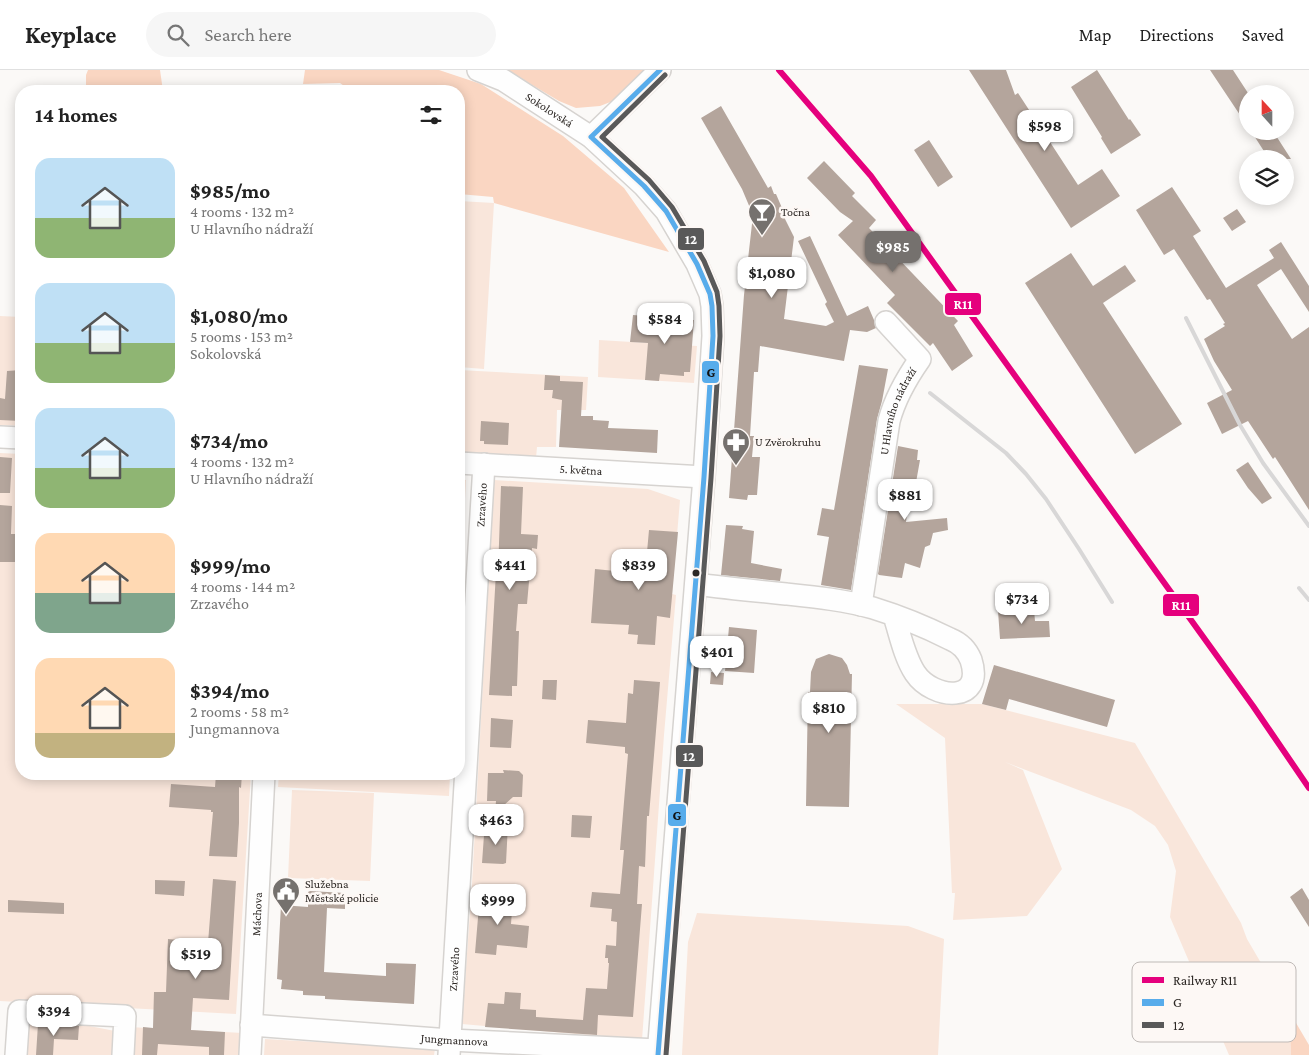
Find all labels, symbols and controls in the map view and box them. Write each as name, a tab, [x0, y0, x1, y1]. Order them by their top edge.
search box	[146, 12, 496, 57]
text: Keyplace	[25, 21, 116, 48]
icon: search	[164, 21, 192, 49]
text: Search here	[204, 24, 292, 45]
text: Map	[1079, 25, 1111, 45]
text: Directions	[1139, 25, 1214, 45]
text: Saved	[1242, 25, 1284, 45]
north arrow	[1239, 85, 1294, 140]
map controls	[1239, 85, 1294, 205]
street label: Sokolovská	[523, 89, 576, 131]
icon: filters	[417, 101, 445, 129]
text: 14 homes	[35, 103, 117, 127]
pin: $598	[1015, 109, 1075, 152]
text: $598	[1028, 117, 1062, 134]
button: layers	[1239, 150, 1294, 205]
icon: home	[75, 178, 135, 238]
text: $985/mo	[190, 179, 270, 203]
bar icon: Točna	[747, 197, 777, 236]
text: 4 rooms · 132 m²	[190, 203, 294, 220]
place label: Točna	[781, 205, 810, 219]
text: U Hlavního nádraží	[190, 220, 313, 237]
line badge: 12	[677, 227, 705, 251]
pin: $985	[863, 230, 923, 273]
text: 12	[685, 231, 697, 247]
text: $985	[876, 238, 910, 255]
pin: $1,080	[731, 256, 813, 299]
text: $1,080	[748, 264, 796, 281]
line badge: R11	[944, 292, 982, 316]
text: R11	[953, 296, 973, 312]
pin: $584	[635, 302, 695, 345]
icon: home	[75, 303, 135, 363]
text: $1,080/mo	[190, 304, 288, 328]
text: $584	[648, 310, 682, 327]
text: 5 rooms · 153 m²	[190, 328, 293, 345]
text: Sokolovská	[190, 345, 262, 362]
line badge: G	[701, 360, 720, 384]
text: G	[706, 364, 716, 380]
street label: U Hlavního nádraží	[877, 364, 920, 456]
pharmacy icon: U Zvěrokruhu	[721, 427, 751, 466]
icon: home	[75, 428, 135, 488]
text: $734/mo	[190, 429, 268, 453]
place label: U Zvěrokruhu	[755, 435, 822, 449]
text: 4 rooms · 132 m²	[190, 453, 294, 470]
street label: 5. května	[559, 462, 603, 478]
text: U Hlavního nádraží	[190, 470, 313, 487]
pin: $881	[875, 478, 935, 521]
street label: Zrzavého	[473, 482, 490, 527]
text: $881	[889, 486, 921, 503]
pin: $441	[480, 548, 540, 591]
pin: $839	[609, 548, 669, 591]
icon: home	[75, 553, 135, 613]
text: $999/mo	[190, 554, 271, 578]
text: $441	[494, 556, 526, 573]
text: $839	[622, 556, 656, 573]
unlabelled marker	[691, 568, 701, 578]
text: 4 rooms · 144 m²	[190, 578, 295, 595]
pin: $734	[992, 582, 1052, 625]
text: $734	[1006, 590, 1038, 607]
line badge: R11	[1162, 593, 1200, 617]
text: Zrzavého	[190, 595, 249, 612]
text: R11	[1171, 597, 1191, 613]
pin: $401	[687, 636, 747, 678]
text: $401	[701, 643, 733, 660]
icon: home	[75, 678, 135, 738]
text: $394/mo	[190, 679, 269, 703]
pin: $810	[799, 692, 859, 734]
text: $810	[812, 699, 846, 716]
text: 2 rooms · 58 m²	[190, 703, 289, 720]
text: Jungmannova	[190, 720, 280, 737]
line badge: 12	[675, 744, 704, 768]
text: 12	[683, 748, 695, 764]
line badge: G	[667, 803, 687, 827]
pin: $463	[466, 804, 526, 846]
text: G	[672, 807, 682, 823]
text: $463	[480, 811, 512, 828]
public building icon: Služebna Městské policie	[271, 876, 301, 915]
place label: Služebna Městské policie	[305, 877, 379, 905]
pin: $999	[468, 884, 528, 926]
street label: Máchova	[249, 891, 265, 936]
text: $999	[481, 891, 515, 908]
pin: $519	[166, 938, 226, 980]
text: $519	[181, 945, 211, 962]
street label: Zrzavého	[446, 947, 462, 992]
legend	[1132, 962, 1296, 1042]
text: Railway R11	[1173, 972, 1238, 988]
pin: $394	[24, 994, 84, 1037]
text: G	[1173, 994, 1182, 1010]
text: $394	[38, 1002, 70, 1019]
text: 12	[1173, 1017, 1185, 1033]
street label: Jungmannova	[419, 1031, 489, 1049]

